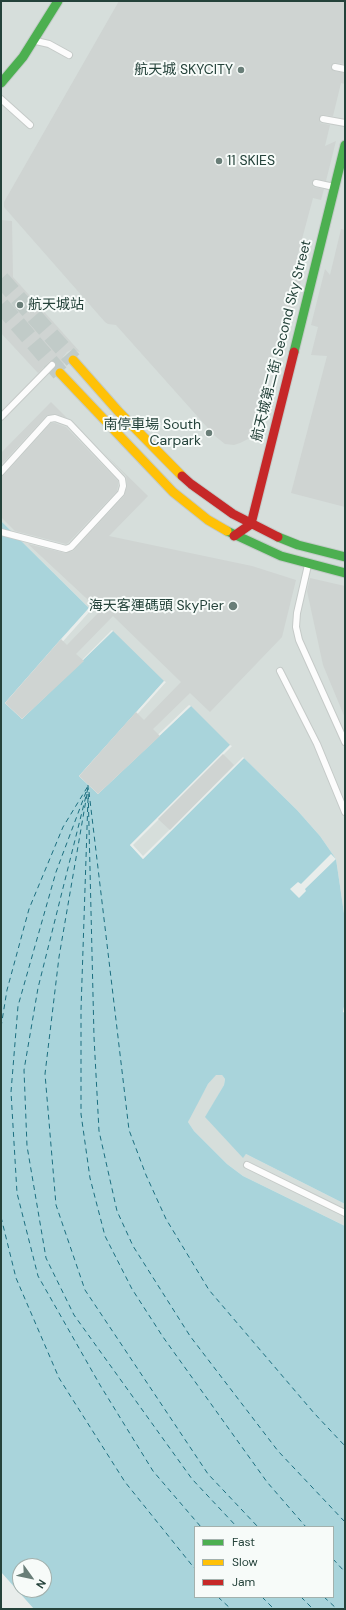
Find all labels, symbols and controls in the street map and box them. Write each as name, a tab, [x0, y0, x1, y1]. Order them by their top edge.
place label: 航天城 SKYCITY	[134, 62, 233, 78]
marker: 航天城 SKYCITY	[236, 65, 246, 75]
place label: 11 SKIES	[227, 153, 275, 169]
marker: 11 SKIES	[214, 156, 224, 166]
street label: 航天城第二街 Second Sky Street	[249, 239, 315, 443]
place label: 航天城站	[28, 297, 84, 313]
marker: 航天城站	[15, 300, 25, 310]
place label: 南停車場 South Carpark	[103, 417, 201, 450]
marker: 南停車場 South Carpark	[204, 428, 214, 438]
place label: 海天客運碼頭 SkyPier	[89, 598, 224, 614]
marker: 海天客運碼頭 SkyPier	[227, 600, 239, 612]
legend	[194, 1526, 334, 1598]
text: Fast	[232, 1534, 255, 1550]
text: Slow	[232, 1554, 258, 1570]
north arrow	[12, 1558, 52, 1598]
text: Jam	[232, 1574, 255, 1590]
text: N	[33, 1577, 49, 1591]

